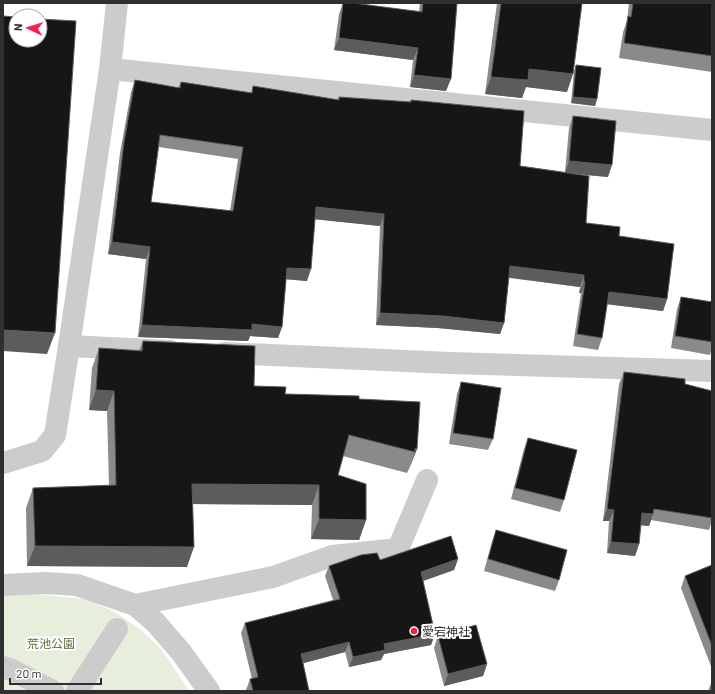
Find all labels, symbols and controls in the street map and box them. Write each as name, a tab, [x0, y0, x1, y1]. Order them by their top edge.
north arrow	[8, 8, 48, 48]
text: N	[11, 23, 24, 31]
place label: 愛宕神社	[422, 624, 470, 638]
marker: 愛宕神社	[409, 626, 419, 636]
park label: 荒池公園	[27, 636, 75, 650]
scale bar	[10, 660, 101, 686]
text: 20 m	[16, 666, 42, 680]

